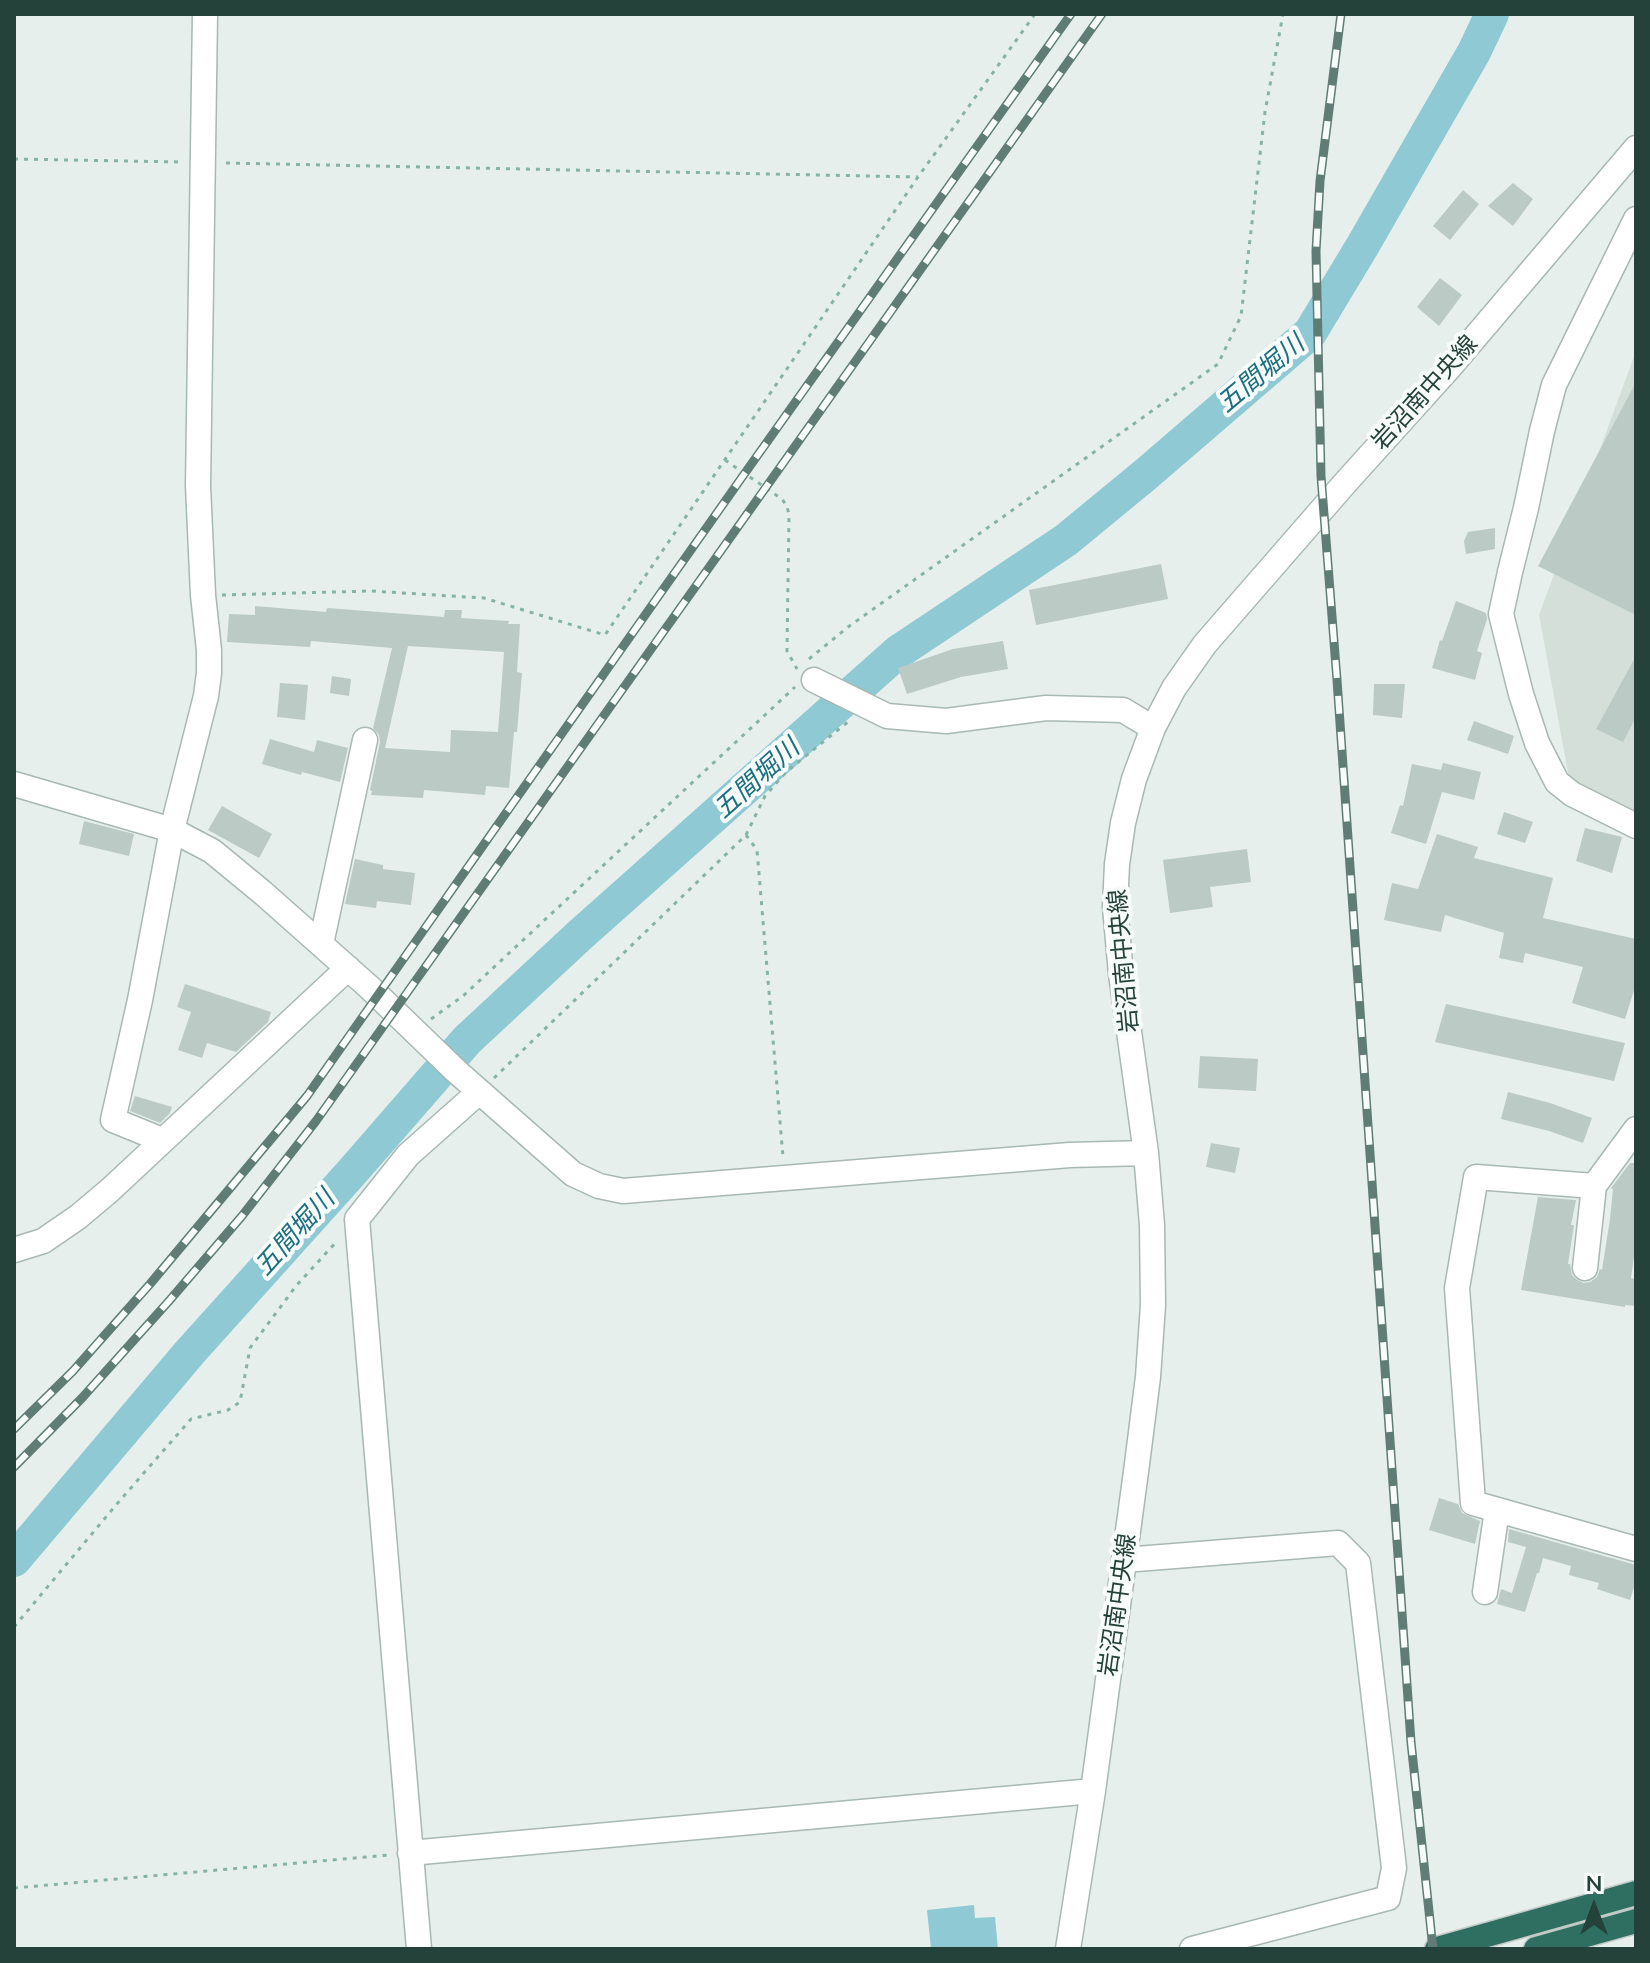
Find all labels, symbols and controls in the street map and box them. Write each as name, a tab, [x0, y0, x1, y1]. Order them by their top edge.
water label: 五間堀川	[1211, 329, 1311, 419]
street label: 岩沼南中央線	[1366, 330, 1484, 456]
water label: 五間堀川	[708, 733, 806, 825]
street label: 岩沼南中央線	[1103, 888, 1145, 1034]
water label: 五間堀川	[249, 1184, 341, 1282]
street label: 岩沼南中央線	[1094, 1532, 1142, 1678]
north arrow	[1554, 1867, 1634, 1947]
text: N	[1586, 1869, 1602, 1897]

